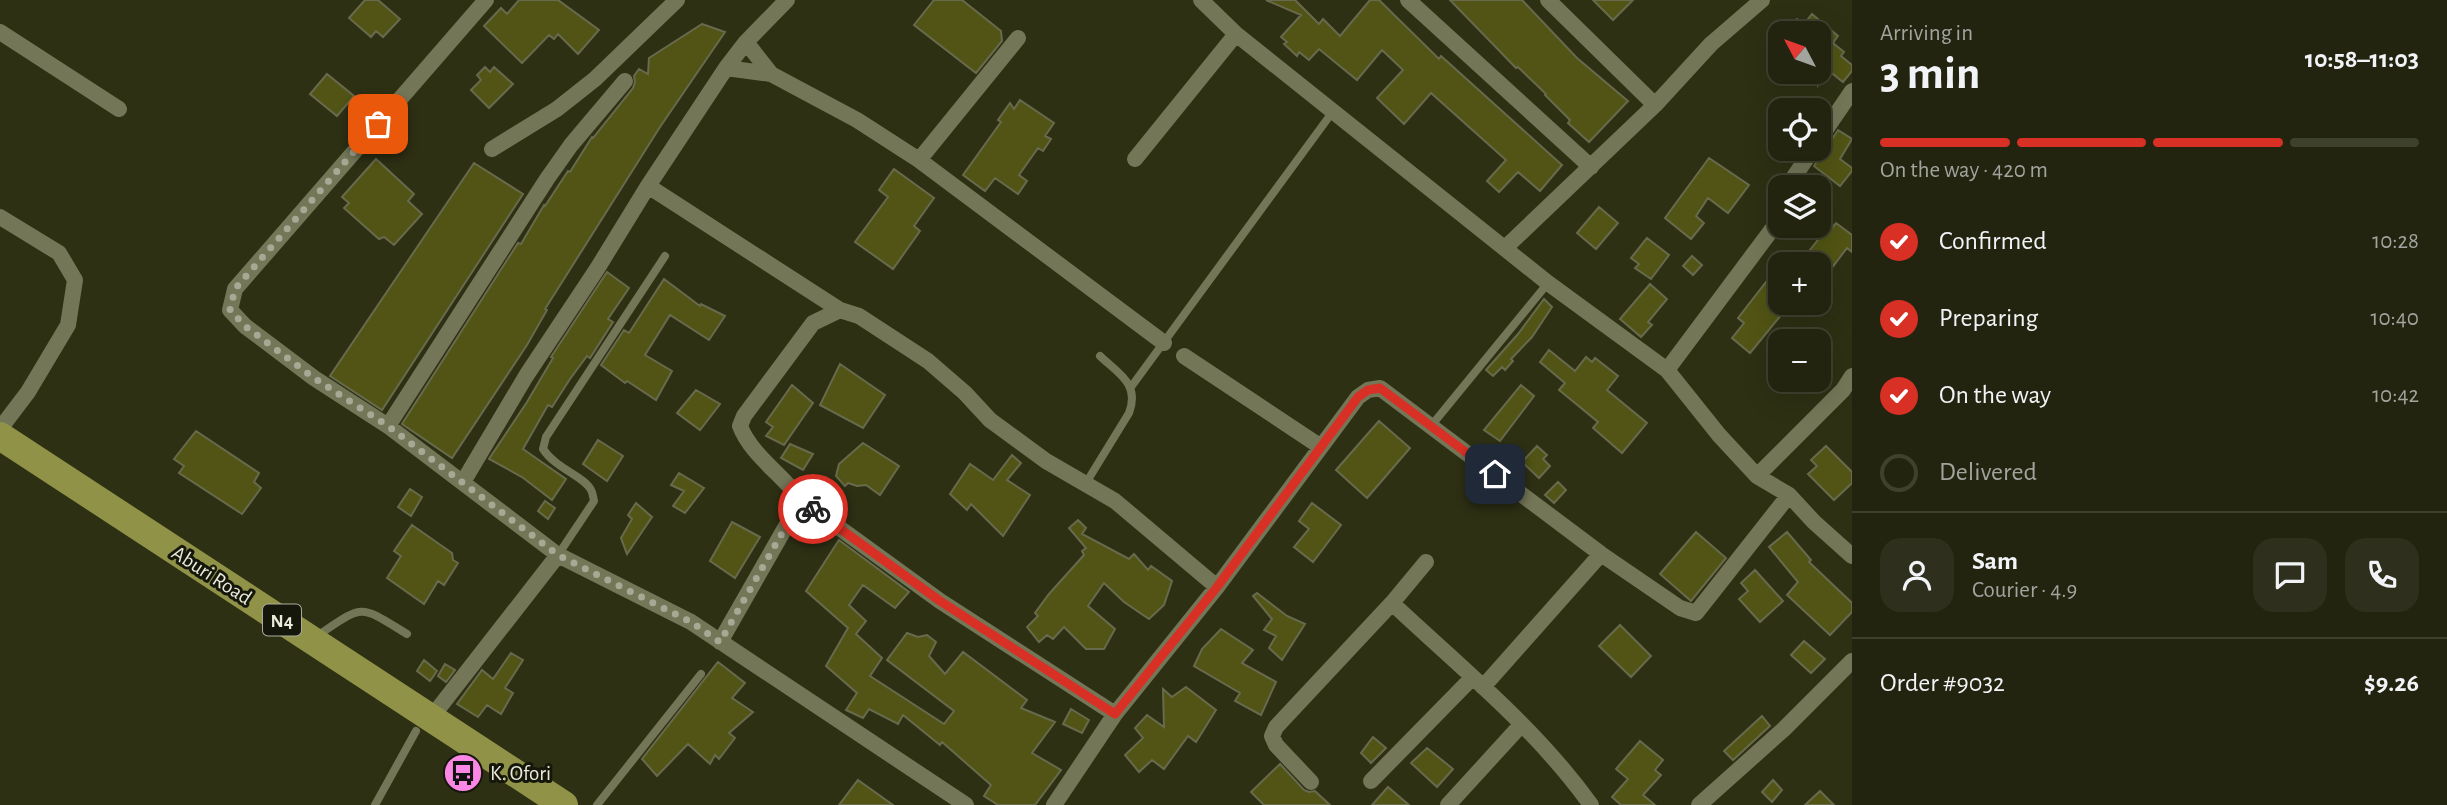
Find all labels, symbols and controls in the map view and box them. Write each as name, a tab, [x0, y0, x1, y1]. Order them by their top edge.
north arrow	[1768, 21, 1830, 84]
map controls	[1768, 21, 1831, 392]
text: Arriving in	[1880, 22, 1973, 45]
text: 10:58–11:03	[2305, 46, 2419, 72]
text: 3 min	[1880, 51, 1980, 97]
pin	[348, 94, 408, 154]
button: locate	[1768, 98, 1831, 161]
icon: bag	[359, 105, 397, 143]
text: On the way · 420 m	[1880, 159, 2048, 182]
button: layers	[1768, 175, 1831, 238]
icon: check	[1880, 223, 1918, 261]
text: Confirmed	[1939, 228, 2047, 254]
text: 10:28	[2372, 230, 2419, 253]
button: +	[1768, 252, 1831, 315]
icon: check	[1880, 300, 1918, 338]
text: Preparing	[1939, 305, 2038, 331]
text: 10:40	[2370, 307, 2419, 330]
button: −	[1768, 329, 1831, 392]
icon: check	[1880, 377, 1918, 415]
text: On the way	[1939, 382, 2051, 408]
text: 10:42	[2372, 384, 2419, 407]
pin	[1465, 444, 1525, 504]
icon: home	[1476, 455, 1514, 493]
text: Delivered	[1939, 459, 2037, 485]
courier	[778, 474, 848, 544]
icon: bike	[794, 490, 832, 528]
button: person	[1880, 538, 1954, 612]
button: chat	[2253, 538, 2327, 612]
button: phone	[2345, 538, 2419, 612]
street label: Aburi Road	[168, 542, 256, 609]
text: Sam	[1972, 548, 2018, 574]
text: Courier · 4.9	[1972, 579, 2077, 602]
road number: N4	[263, 604, 301, 636]
text: Order #9032	[1880, 670, 2005, 696]
text: $9.26	[2364, 670, 2419, 696]
bus stop icon: K. Ofori	[442, 752, 484, 794]
place label: K. Ofori	[490, 763, 551, 784]

